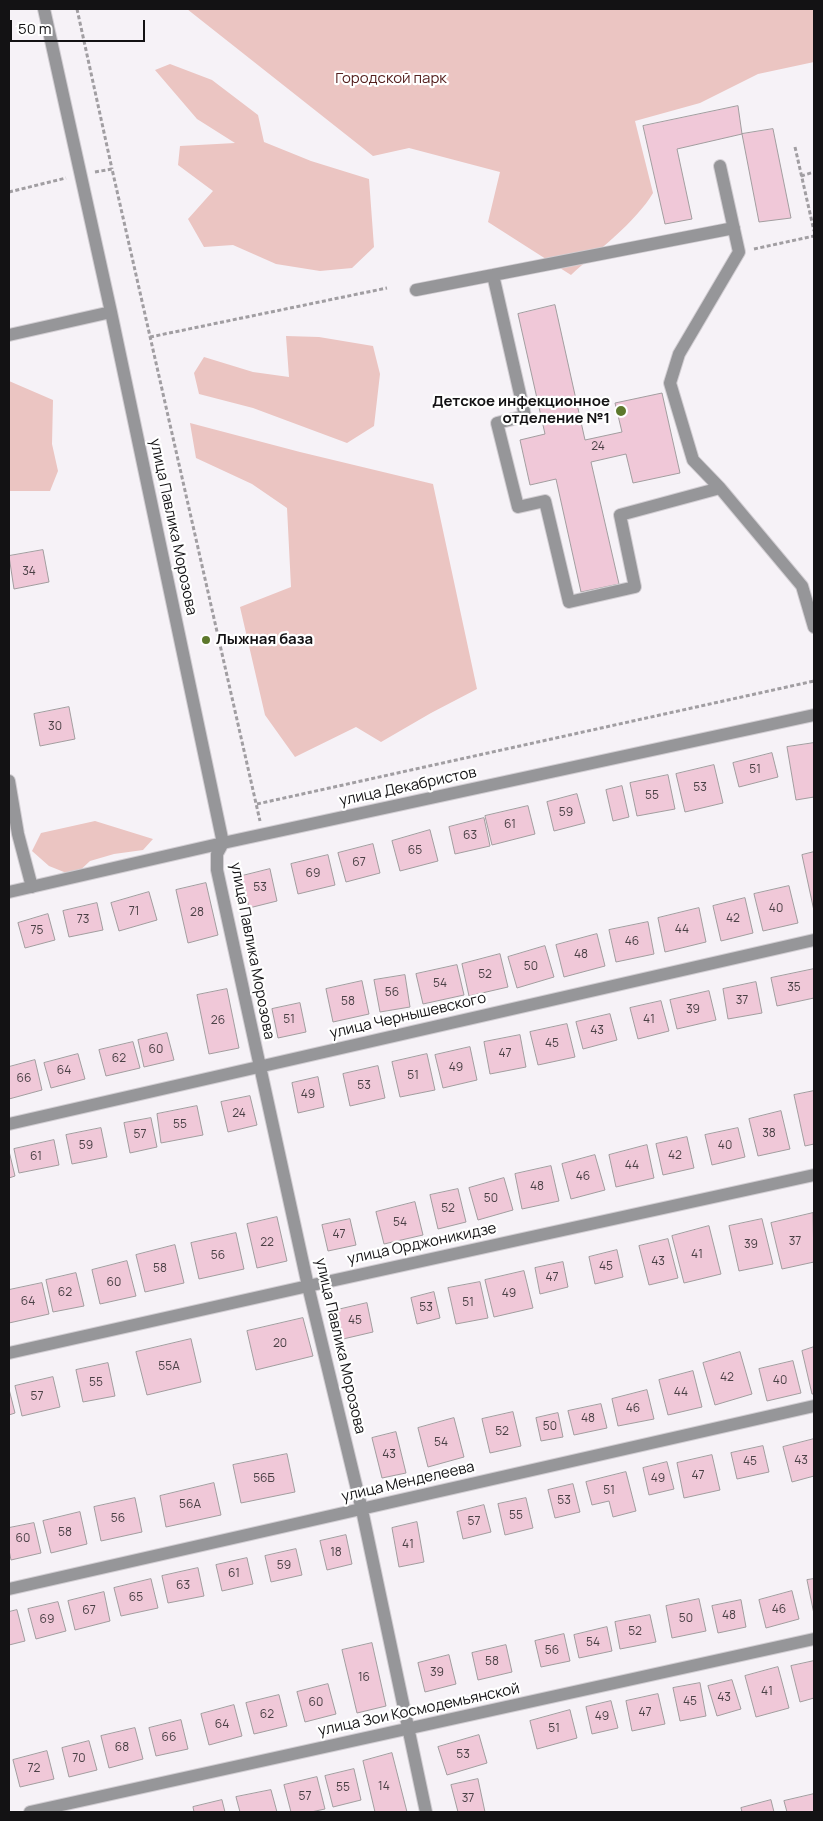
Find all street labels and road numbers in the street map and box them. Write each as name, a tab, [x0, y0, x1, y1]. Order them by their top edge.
street label: улица Павлика Морозова	[145, 437, 201, 617]
street label: улица Декабристов	[338, 764, 478, 810]
street label: улица Павлика Морозова	[226, 861, 278, 1041]
street label: улица Чернышевского	[328, 989, 488, 1043]
street label: улица Орджоникидзе	[346, 1219, 498, 1269]
street label: улица Павлика Морозова	[311, 1256, 369, 1436]
street label: улица Менделеева	[340, 1458, 476, 1506]
street label: улица Зои Космодемьянской	[317, 1680, 521, 1740]

